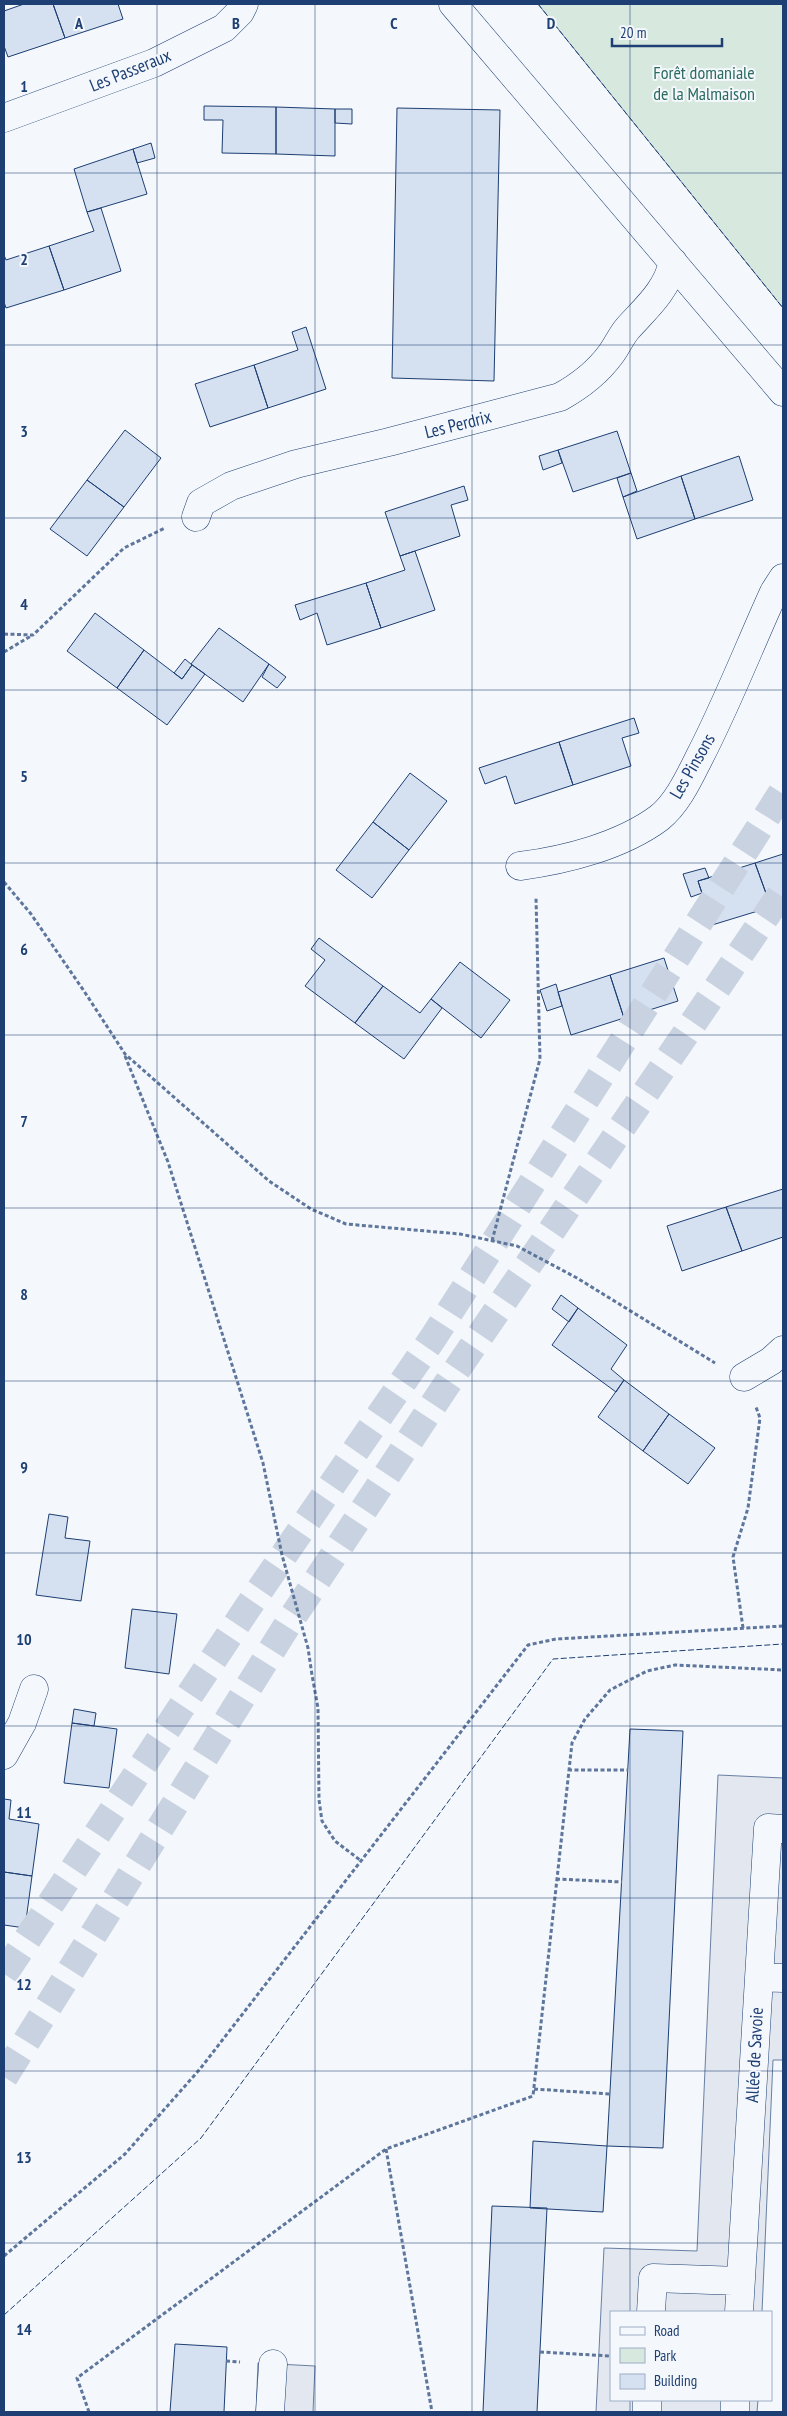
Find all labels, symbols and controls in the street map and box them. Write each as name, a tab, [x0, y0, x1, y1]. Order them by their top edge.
text: A	[74, 13, 84, 33]
text: B	[232, 13, 240, 33]
text: C	[390, 13, 398, 33]
text: D	[547, 13, 556, 33]
scale bar	[612, 15, 722, 47]
text: 20 m	[620, 23, 646, 42]
street label: Les Passeraux	[86, 43, 175, 97]
park label: Forêt domaniale de la Malmaison	[653, 61, 755, 105]
text: 1	[20, 76, 28, 96]
text: 2	[20, 249, 28, 269]
street label: Les Perdrix	[422, 404, 494, 443]
text: 3	[20, 421, 28, 441]
text: 4	[20, 594, 28, 614]
street label: Les Pinsons	[664, 729, 720, 803]
text: 5	[20, 766, 28, 786]
text: 6	[20, 939, 28, 959]
text: 7	[20, 1111, 28, 1131]
text: 8	[20, 1284, 28, 1304]
text: 9	[20, 1457, 28, 1477]
text: 10	[16, 1629, 32, 1649]
text: 11	[16, 1802, 32, 1822]
text: 12	[16, 1974, 32, 1994]
street label: Allée de Savoie	[740, 2007, 768, 2103]
text: 13	[16, 2147, 32, 2167]
legend	[610, 2311, 772, 2401]
text: 14	[16, 2319, 32, 2339]
text: Road	[654, 2321, 680, 2340]
text: Park	[654, 2346, 676, 2365]
text: Building	[654, 2371, 697, 2390]

